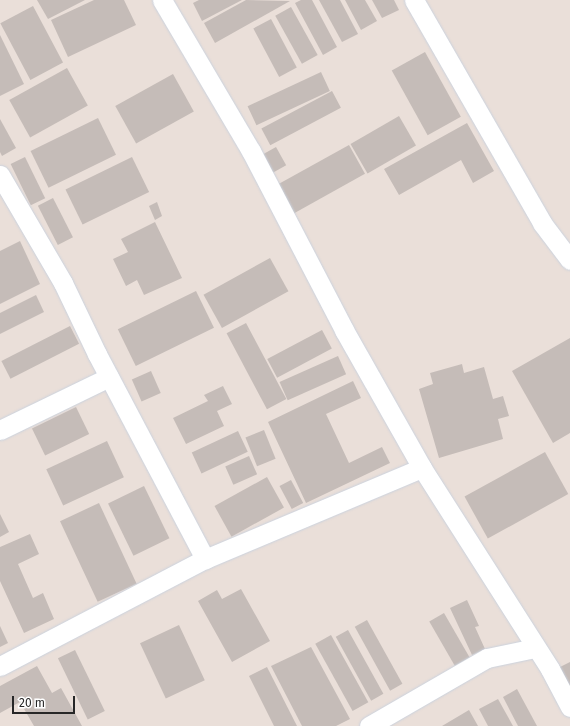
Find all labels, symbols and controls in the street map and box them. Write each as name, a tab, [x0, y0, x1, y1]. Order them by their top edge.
scale bar	[14, 688, 77, 714]
text: 20 m	[19, 696, 45, 710]

